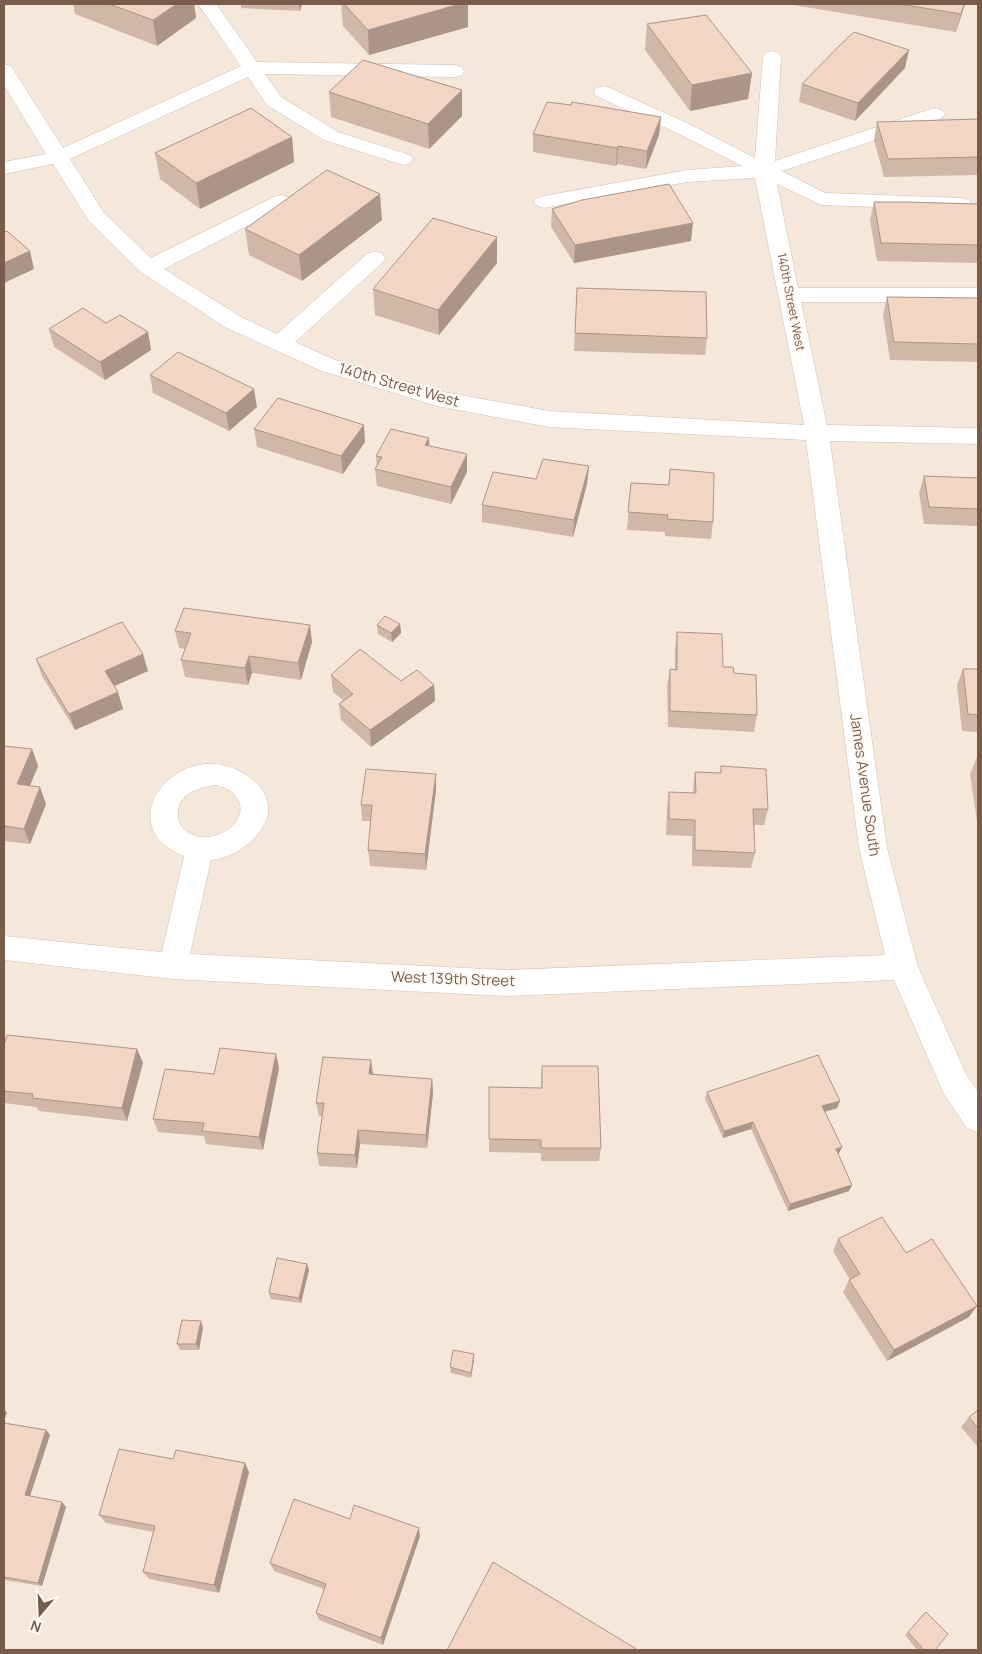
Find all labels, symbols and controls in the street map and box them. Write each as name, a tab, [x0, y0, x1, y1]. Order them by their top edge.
street label: 140th Street West	[774, 251, 809, 353]
street label: 140th Street West	[336, 357, 462, 412]
street label: James Avenue South	[845, 712, 886, 858]
street label: West 139th Street	[391, 966, 515, 991]
north arrow	[15, 1589, 65, 1639]
text: N	[28, 1616, 43, 1637]

